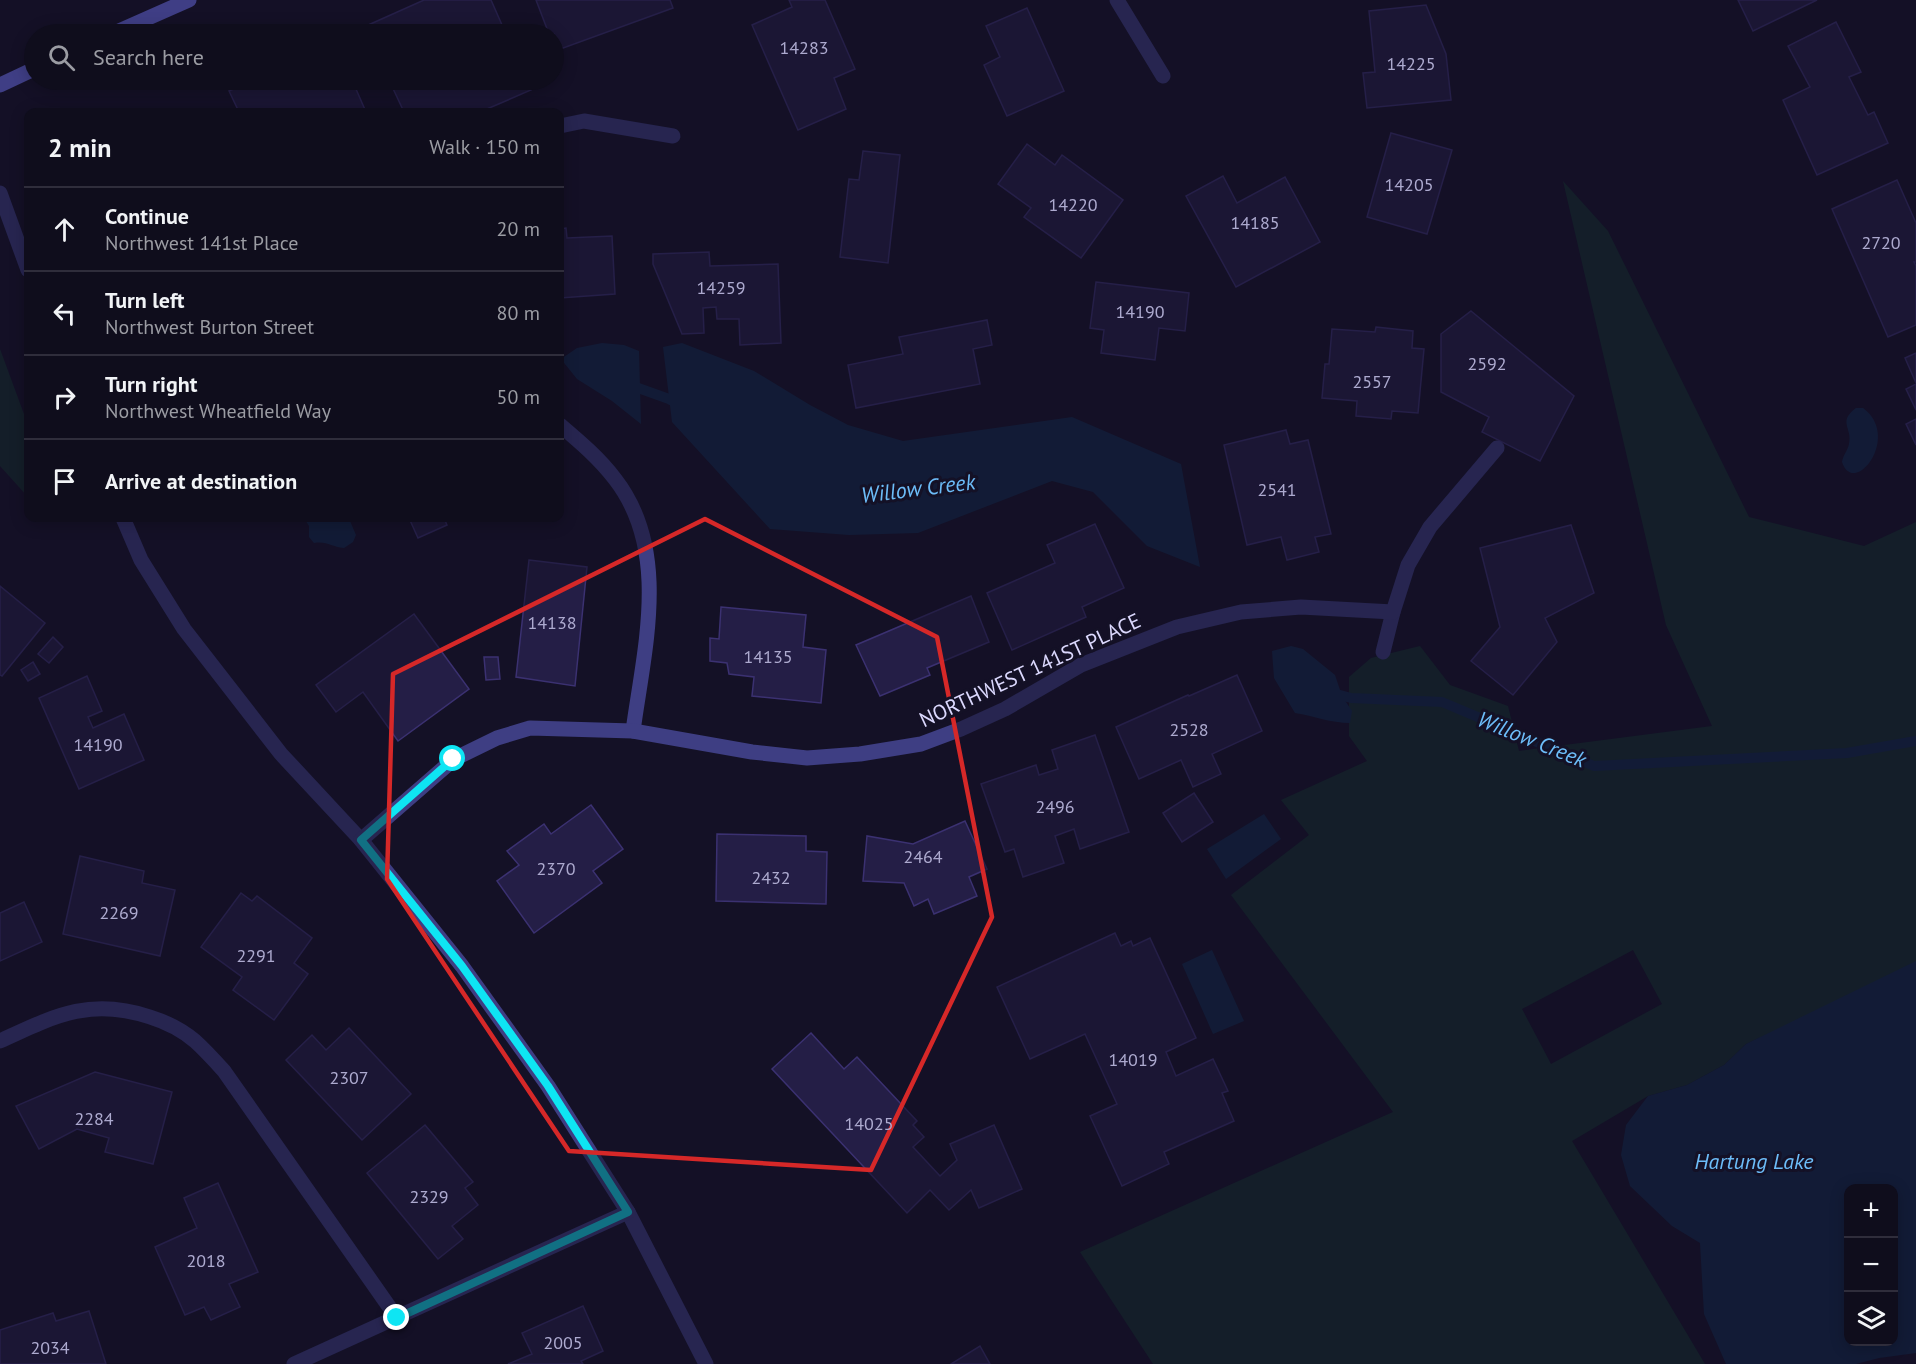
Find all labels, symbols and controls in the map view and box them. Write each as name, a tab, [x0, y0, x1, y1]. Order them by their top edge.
search box	[24, 24, 564, 90]
house number: 14283	[779, 36, 829, 59]
icon: search	[45, 41, 78, 74]
text: Search here	[93, 43, 204, 71]
house number: 14225	[1386, 52, 1436, 75]
text: 2 min	[48, 131, 111, 164]
text: Walk · 150 m	[429, 134, 540, 160]
house number: 14205	[1384, 173, 1434, 196]
house number: 14220	[1048, 193, 1098, 216]
text: Continue	[105, 202, 189, 230]
house number: 14185	[1230, 211, 1280, 234]
icon: ahead	[48, 213, 81, 246]
text: 20 m	[497, 216, 540, 242]
text: Northwest 141st Place	[105, 230, 298, 256]
house number: 2720	[1861, 231, 1901, 254]
house number: 14259	[696, 276, 746, 299]
text: Turn left	[105, 286, 185, 314]
icon: left	[48, 297, 81, 330]
text: 80 m	[497, 300, 540, 326]
house number: 14190	[1115, 300, 1165, 323]
text: Northwest Burton Street	[105, 314, 314, 340]
house number: 2592	[1467, 352, 1507, 375]
text: Turn right	[105, 370, 197, 398]
house number: 2557	[1352, 370, 1392, 393]
icon: right	[48, 381, 81, 414]
text: 50 m	[497, 384, 540, 410]
text: Northwest Wheatfield Way	[105, 398, 331, 424]
icon: arrive	[48, 465, 81, 498]
text: Arrive at destination	[105, 467, 297, 495]
water label: Willow Creek	[859, 467, 978, 509]
house number: 2541	[1257, 478, 1297, 501]
street label: NORTHWEST 141ST PLACE	[915, 607, 1145, 733]
house number: 14138	[527, 611, 577, 634]
house number: 14135	[743, 645, 793, 668]
water label: Willow Creek	[1473, 704, 1592, 774]
house number: 2528	[1169, 718, 1209, 741]
house number: 14190	[73, 733, 123, 756]
route start	[439, 745, 465, 771]
house number: 2496	[1035, 795, 1075, 818]
house number: 2464	[903, 845, 943, 868]
house number: 2370	[536, 857, 576, 880]
house number: 2432	[751, 866, 791, 889]
house number: 2269	[99, 901, 139, 924]
house number: 2291	[236, 944, 276, 967]
house number: 14019	[1108, 1048, 1158, 1071]
house number: 2307	[329, 1066, 369, 1089]
house number: 2284	[74, 1107, 114, 1130]
house number: 14025	[844, 1112, 894, 1135]
water label: Hartung Lake	[1695, 1147, 1814, 1175]
map controls	[1844, 1184, 1898, 1346]
button: +	[1844, 1184, 1898, 1238]
house number: 2329	[409, 1185, 449, 1208]
button: −	[1844, 1238, 1898, 1292]
house number: 2018	[186, 1249, 226, 1272]
button: layers	[1844, 1292, 1898, 1346]
route end	[383, 1304, 409, 1330]
house number: 2005	[543, 1331, 583, 1354]
house number: 2034	[30, 1336, 70, 1359]

